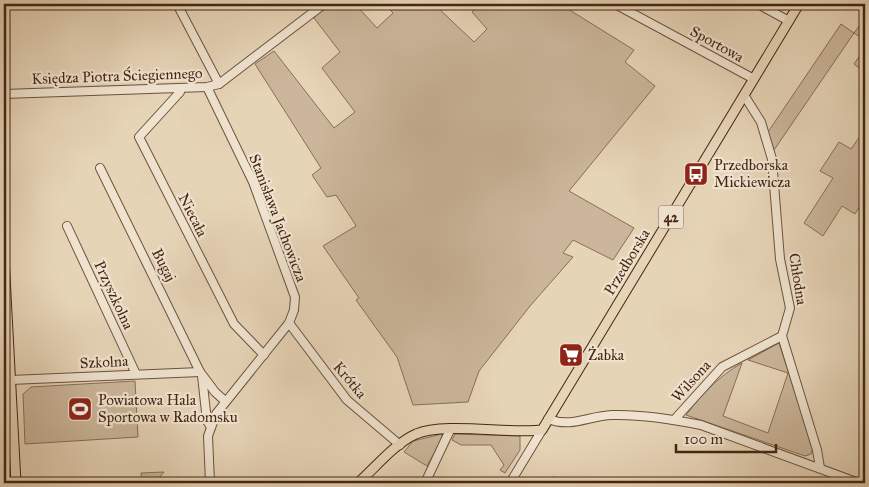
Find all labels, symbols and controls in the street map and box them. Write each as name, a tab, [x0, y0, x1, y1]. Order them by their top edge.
street label: Sportowa	[687, 22, 747, 66]
street label: Księdza Piotra Ściegiennego	[31, 63, 203, 88]
street label: Stanisława Jachowicza	[244, 152, 311, 285]
place label: Przedborska Mickiewicza	[714, 156, 791, 191]
bus stop icon: Przedborska Mickiewicza	[683, 161, 709, 187]
street label: Niecała	[175, 190, 212, 240]
road number: 42	[658, 206, 684, 228]
street label: Przedborska	[600, 225, 654, 298]
street label: Bugaj	[148, 245, 180, 285]
street label: Chłodna	[785, 252, 811, 307]
street label: Przyszkolna	[90, 258, 138, 333]
supermarket icon: Żabka	[558, 342, 584, 368]
place label: Żabka	[588, 346, 625, 364]
street label: Szkolna	[79, 352, 129, 372]
street label: Wilsona	[668, 356, 715, 406]
street label: Krótka	[329, 358, 371, 403]
place label: Powiatowa Hala Sportowa w Radomsku	[98, 391, 238, 426]
sports icon: Powiatowa Hala Sportowa w Radomsku	[67, 396, 93, 422]
scale bar	[676, 422, 776, 454]
text: 100 m	[684, 430, 724, 448]

